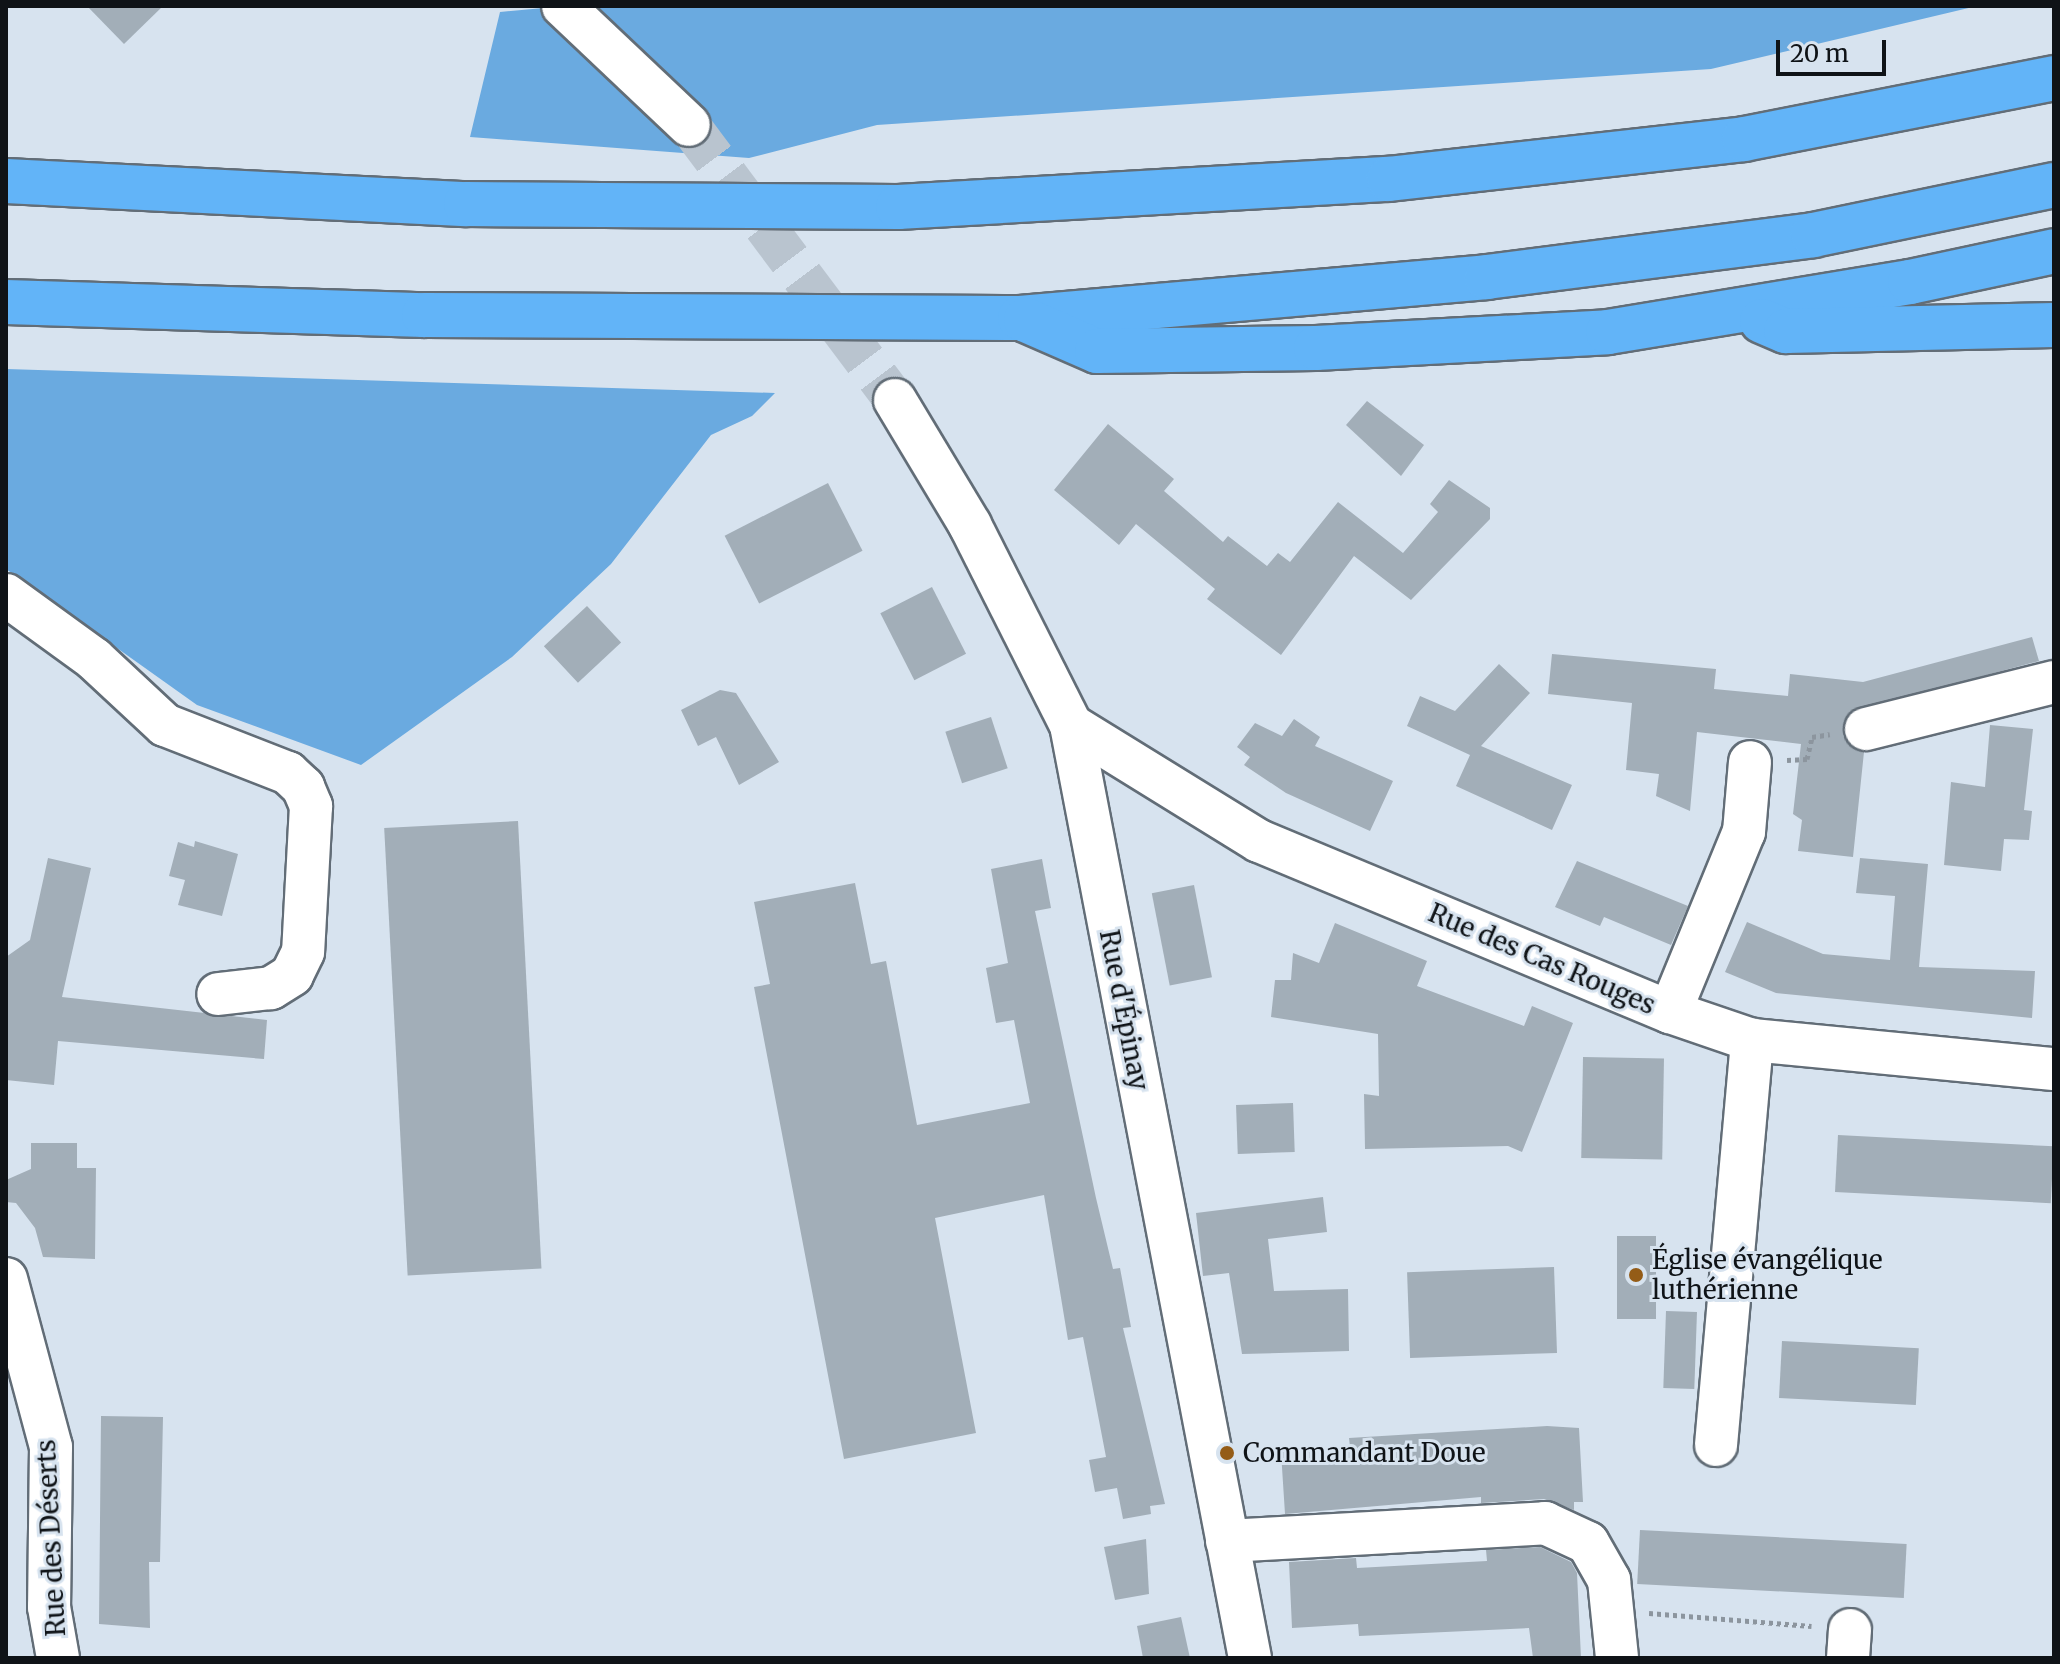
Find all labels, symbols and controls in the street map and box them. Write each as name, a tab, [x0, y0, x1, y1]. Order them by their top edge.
scale bar	[1780, 24, 1890, 74]
text: 20 m	[1790, 38, 1849, 69]
street label: Rue des Cas Rouges	[1424, 897, 1660, 1021]
street label: Rue d'Épinay	[1093, 927, 1155, 1093]
place label: Église évangélique luthérienne	[1652, 1244, 1883, 1306]
marker: Église évangélique luthérienne	[1627, 1266, 1645, 1284]
place label: Commandant Doue	[1243, 1437, 1486, 1469]
street label: Rue des Déserts	[30, 1439, 72, 1637]
marker: Commandant Doue	[1218, 1444, 1236, 1462]

